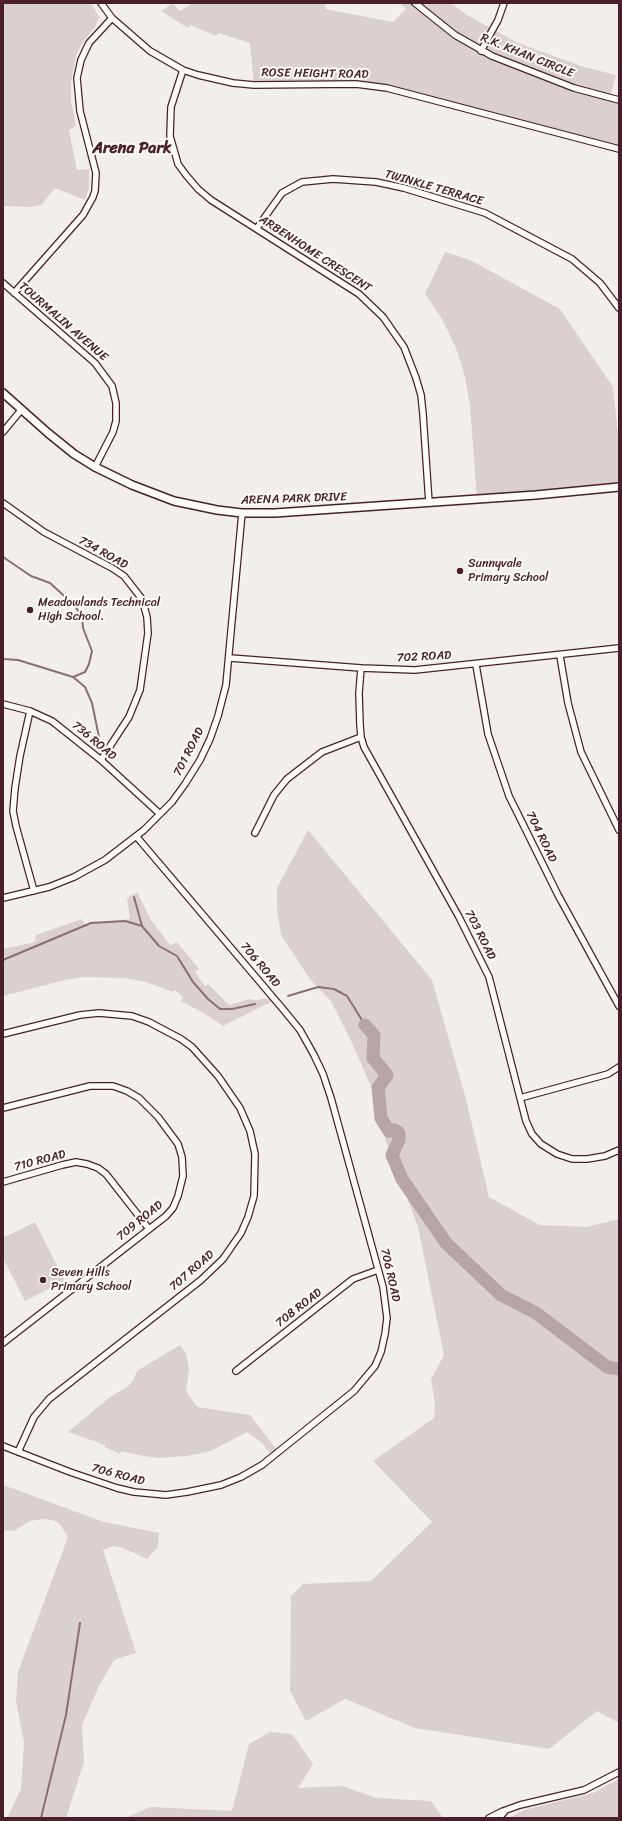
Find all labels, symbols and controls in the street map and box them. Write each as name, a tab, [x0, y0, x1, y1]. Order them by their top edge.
street label: R.K. KHAN CIRCLE	[478, 31, 576, 81]
street label: ROSE HEIGHT ROAD	[261, 66, 369, 82]
district label: Arena Park	[93, 139, 171, 159]
street label: TWINKLE TERRACE	[383, 167, 485, 209]
street label: ARBENHOME CRESCENT	[256, 212, 374, 296]
street label: TOURMALIN AVENUE	[16, 279, 110, 365]
street label: ARENA PARK DRIVE	[241, 490, 347, 508]
street label: 734 ROAD	[76, 534, 130, 572]
place label: Sunnyvale Primary School	[468, 557, 548, 585]
marker: Sunnyvale Primary School	[455, 566, 465, 576]
place label: Meadowlands Technical High School.	[38, 596, 160, 624]
marker: Meadowlands Technical High School.	[25, 605, 35, 615]
street label: 702 ROAD	[396, 648, 452, 666]
street label: 736 ROAD	[69, 718, 119, 764]
street label: 701 ROAD	[171, 725, 207, 779]
street label: 704 ROAD	[522, 809, 560, 865]
street label: 703 ROAD	[461, 908, 499, 962]
street label: 706 ROAD	[237, 940, 283, 990]
street label: 710 ROAD	[13, 1147, 67, 1175]
street label: 709 ROAD	[114, 1198, 166, 1244]
street label: 706 ROAD	[377, 1247, 403, 1303]
street label: 707 ROAD	[167, 1248, 217, 1294]
place label: Seven Hills Primary School	[51, 1266, 131, 1294]
marker: Seven Hills Primary School	[38, 1275, 48, 1285]
street label: 708 ROAD	[273, 1285, 325, 1331]
street label: 706 ROAD	[90, 1461, 146, 1489]

